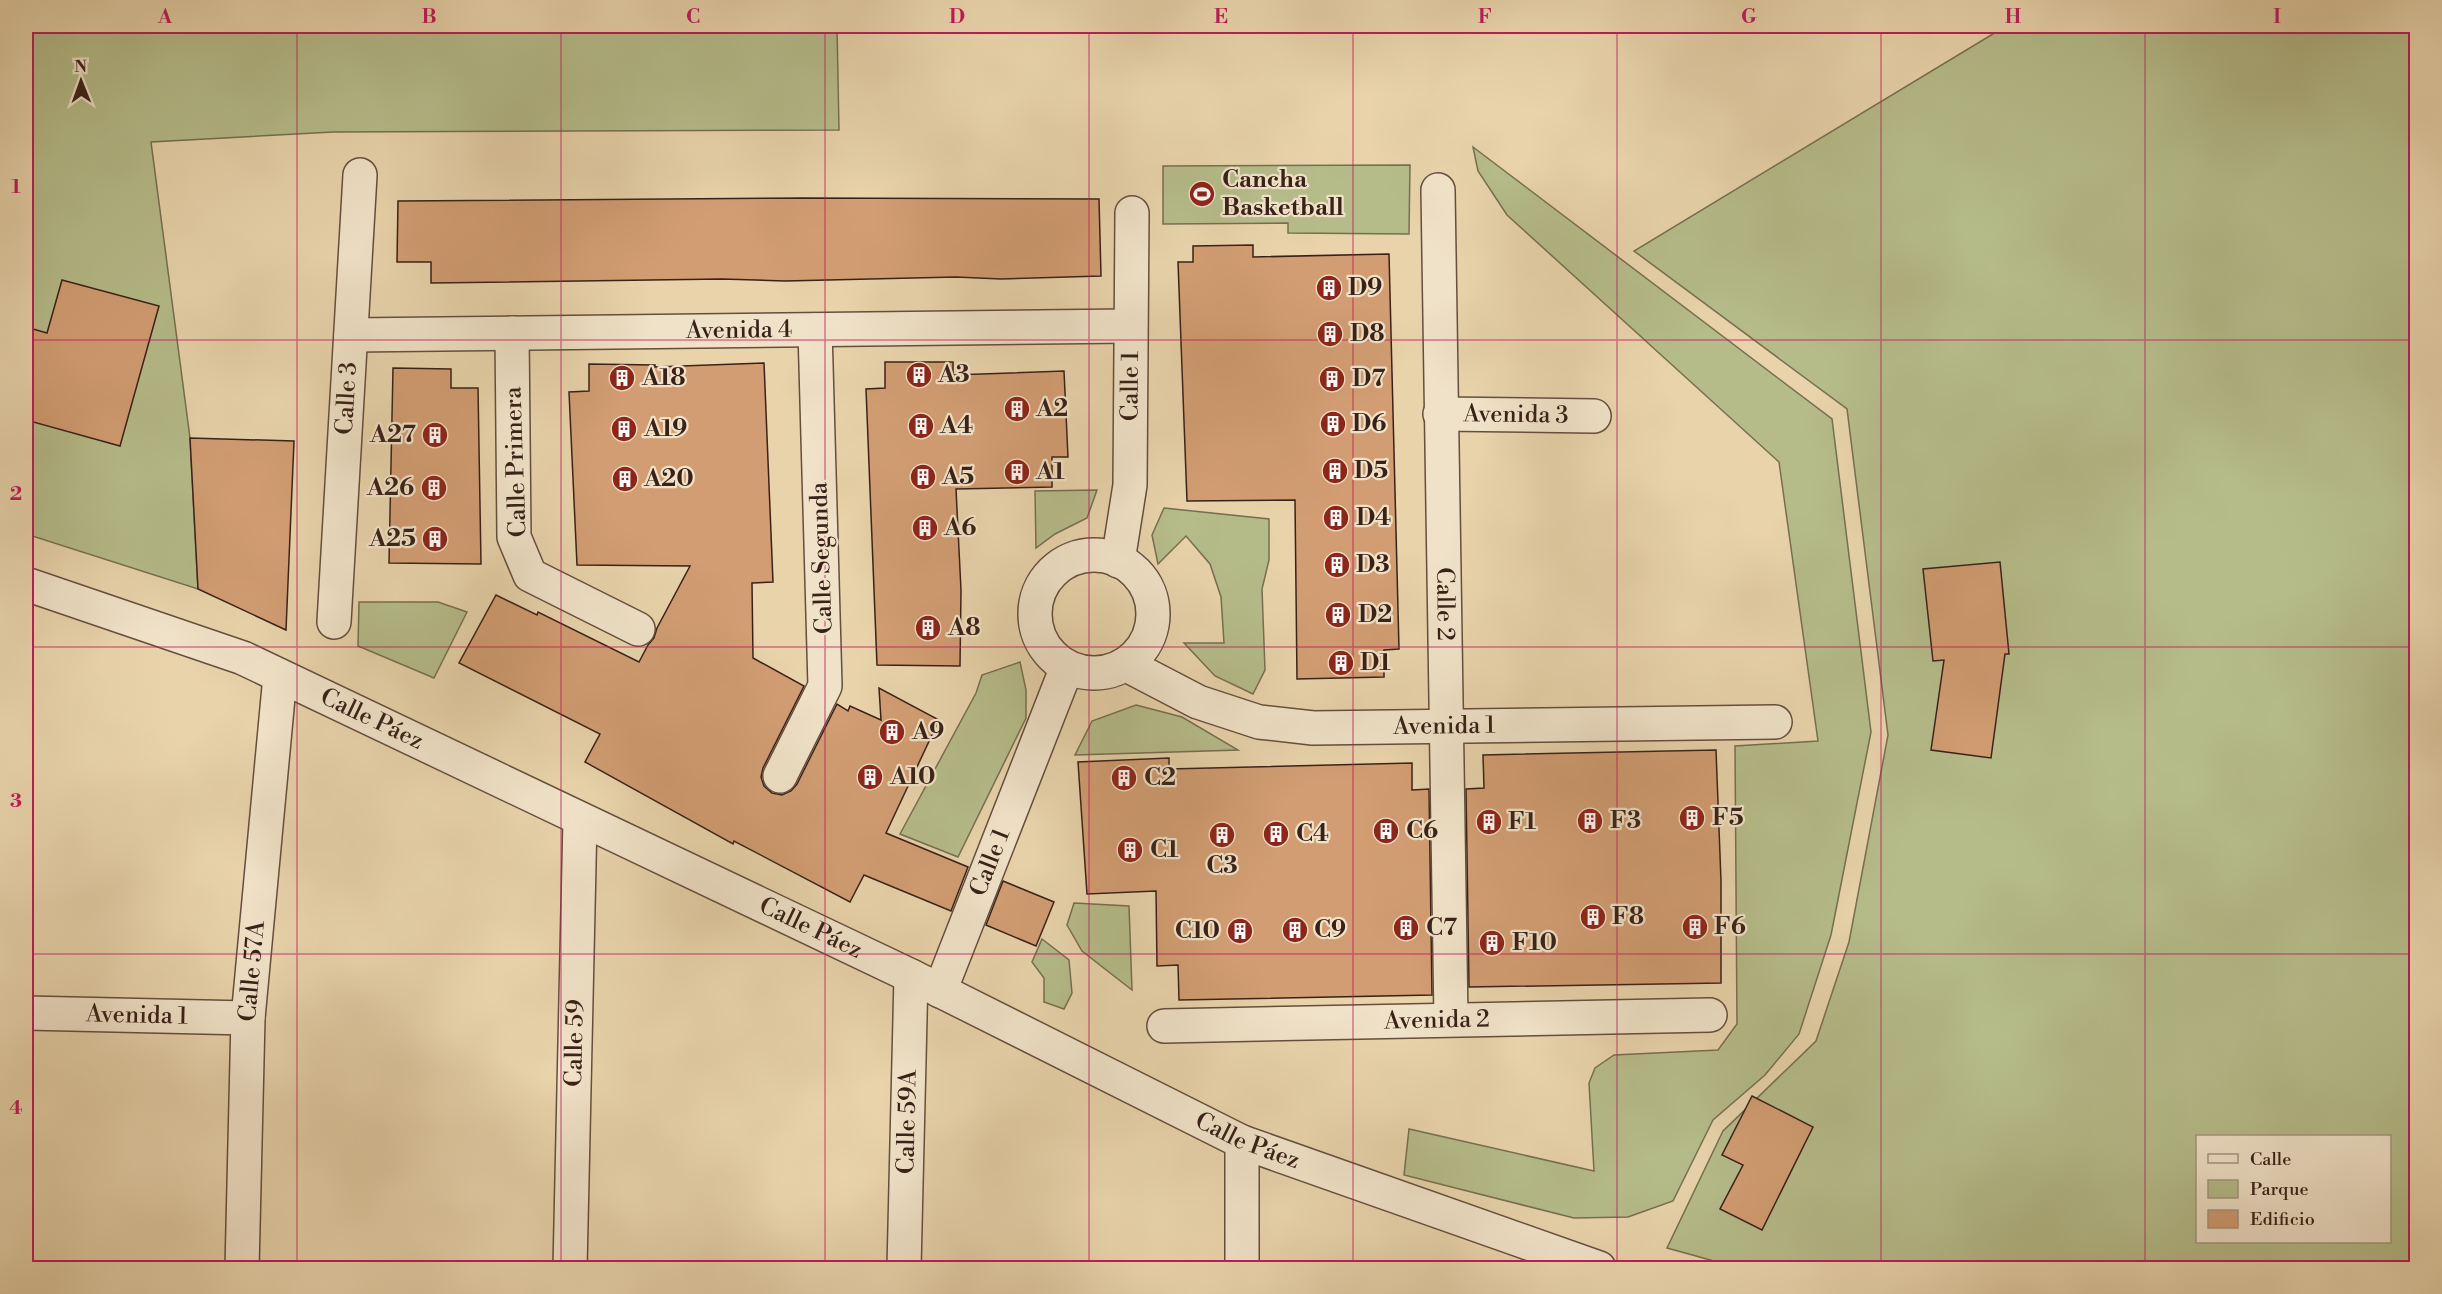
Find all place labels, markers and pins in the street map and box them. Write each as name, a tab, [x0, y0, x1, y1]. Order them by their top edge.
place label: Cancha Basketball	[1222, 165, 1344, 223]
sports icon: Cancha Basketball	[1187, 179, 1217, 209]
building icon: D9	[1314, 273, 1344, 303]
place label: D9	[1348, 273, 1382, 303]
building icon: D8	[1315, 319, 1345, 349]
place label: D8	[1350, 319, 1384, 349]
building icon: A3	[904, 360, 934, 390]
place label: A3	[937, 360, 970, 390]
building icon: A18	[607, 363, 637, 393]
place label: A18	[641, 363, 686, 393]
building icon: D7	[1317, 364, 1347, 394]
place label: D7	[1352, 364, 1385, 394]
building icon: A2	[1002, 394, 1032, 424]
place label: A2	[1035, 394, 1068, 424]
building icon: D6	[1318, 409, 1348, 439]
place label: D6	[1352, 409, 1386, 439]
building icon: A4	[906, 411, 936, 441]
place label: A4	[939, 411, 973, 441]
building icon: A19	[609, 414, 639, 444]
place label: A19	[643, 414, 687, 444]
place label: A27	[369, 420, 416, 450]
building icon: A27	[420, 420, 450, 450]
building icon: D5	[1320, 456, 1350, 486]
place label: D5	[1354, 456, 1388, 486]
building icon: A1	[1002, 457, 1032, 487]
place label: A1	[1035, 457, 1065, 487]
building icon: A5	[908, 462, 938, 492]
place label: A5	[941, 462, 974, 492]
building icon: A20	[610, 464, 640, 494]
place label: A20	[643, 464, 694, 494]
place label: A26	[366, 473, 414, 503]
building icon: A26	[419, 473, 449, 503]
building icon: D4	[1321, 503, 1351, 533]
place label: D4	[1356, 503, 1391, 533]
building icon: A6	[910, 513, 940, 543]
place label: A6	[943, 513, 976, 543]
place label: A25	[368, 524, 416, 554]
building icon: A25	[420, 524, 450, 554]
building icon: D3	[1322, 550, 1352, 580]
place label: D3	[1356, 550, 1390, 580]
building icon: D2	[1323, 600, 1353, 630]
place label: D2	[1358, 600, 1392, 630]
building icon: A8	[913, 613, 943, 643]
place label: A8	[947, 613, 980, 643]
building icon: D1	[1326, 648, 1356, 678]
place label: D1	[1360, 648, 1391, 678]
building icon: A9	[877, 717, 907, 747]
place label: A9	[911, 717, 944, 747]
building icon: A10	[855, 762, 885, 792]
place label: A10	[889, 762, 935, 792]
building icon: C2	[1109, 763, 1139, 793]
place label: C2	[1144, 763, 1176, 793]
building icon: F5	[1677, 803, 1707, 833]
place label: F5	[1712, 803, 1744, 833]
building icon: F3	[1575, 806, 1605, 836]
place label: F3	[1610, 806, 1641, 836]
building icon: F1	[1474, 807, 1504, 837]
place label: F1	[1508, 807, 1537, 837]
building icon: C6	[1371, 816, 1401, 846]
place label: C6	[1406, 816, 1438, 846]
building icon: C4	[1261, 819, 1291, 849]
place label: C4	[1296, 819, 1329, 849]
building icon: C3	[1207, 820, 1237, 850]
building icon: C1	[1115, 835, 1145, 865]
place label: C1	[1150, 835, 1179, 865]
place label: C3	[1206, 851, 1238, 881]
building icon: F8	[1578, 902, 1608, 932]
place label: F8	[1612, 902, 1644, 932]
building icon: F6	[1680, 912, 1710, 942]
place label: F6	[1714, 912, 1746, 942]
building icon: C7	[1391, 913, 1421, 943]
place label: C7	[1426, 913, 1457, 943]
building icon: C9	[1280, 915, 1310, 945]
place label: C9	[1314, 915, 1346, 945]
place label: C10	[1175, 916, 1220, 946]
building icon: C10	[1225, 916, 1255, 946]
building icon: F10	[1477, 928, 1507, 958]
place label: F10	[1512, 928, 1557, 958]

